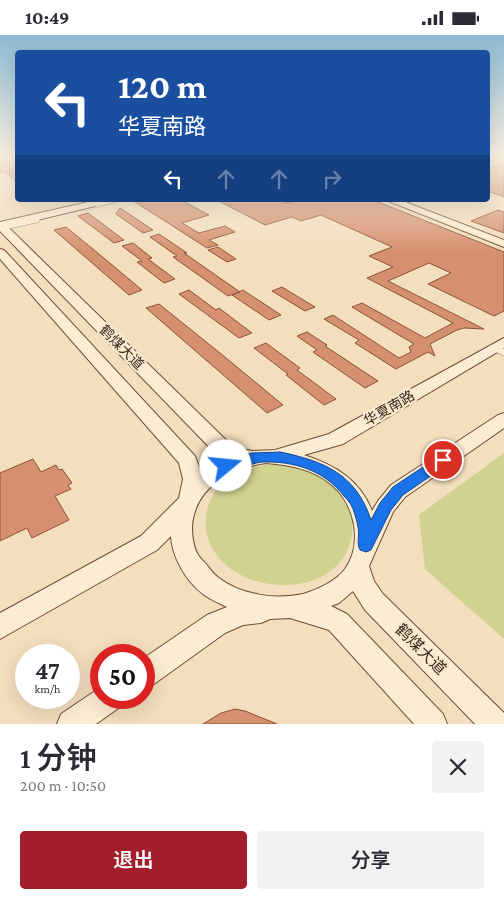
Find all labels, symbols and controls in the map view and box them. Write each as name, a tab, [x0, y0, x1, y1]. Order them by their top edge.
text: 10:49	[25, 7, 69, 28]
text: 120 m	[118, 67, 207, 106]
icon: left	[35, 70, 100, 135]
text: 华夏南路	[118, 114, 206, 139]
icon: left	[159, 165, 187, 193]
icon: ahead	[212, 165, 240, 193]
icon: ahead	[265, 165, 293, 193]
icon: right	[318, 165, 346, 193]
street label: 鹤煤大道	[97, 322, 147, 372]
street label: 华夏南路	[361, 387, 417, 429]
position arrow	[199, 439, 251, 491]
pin	[422, 439, 464, 481]
icon: arrive	[429, 446, 457, 474]
street label: 鹤煤大道	[392, 620, 450, 678]
speed limit sign: 50	[90, 644, 155, 709]
text: 47	[35, 657, 60, 684]
text: km/h	[35, 682, 60, 696]
text: 1 分钟	[20, 741, 96, 774]
button: close	[432, 741, 484, 793]
text: 200 m · 10:50	[20, 777, 106, 794]
button: 退出	[20, 831, 247, 889]
button: 分享	[257, 831, 484, 889]

